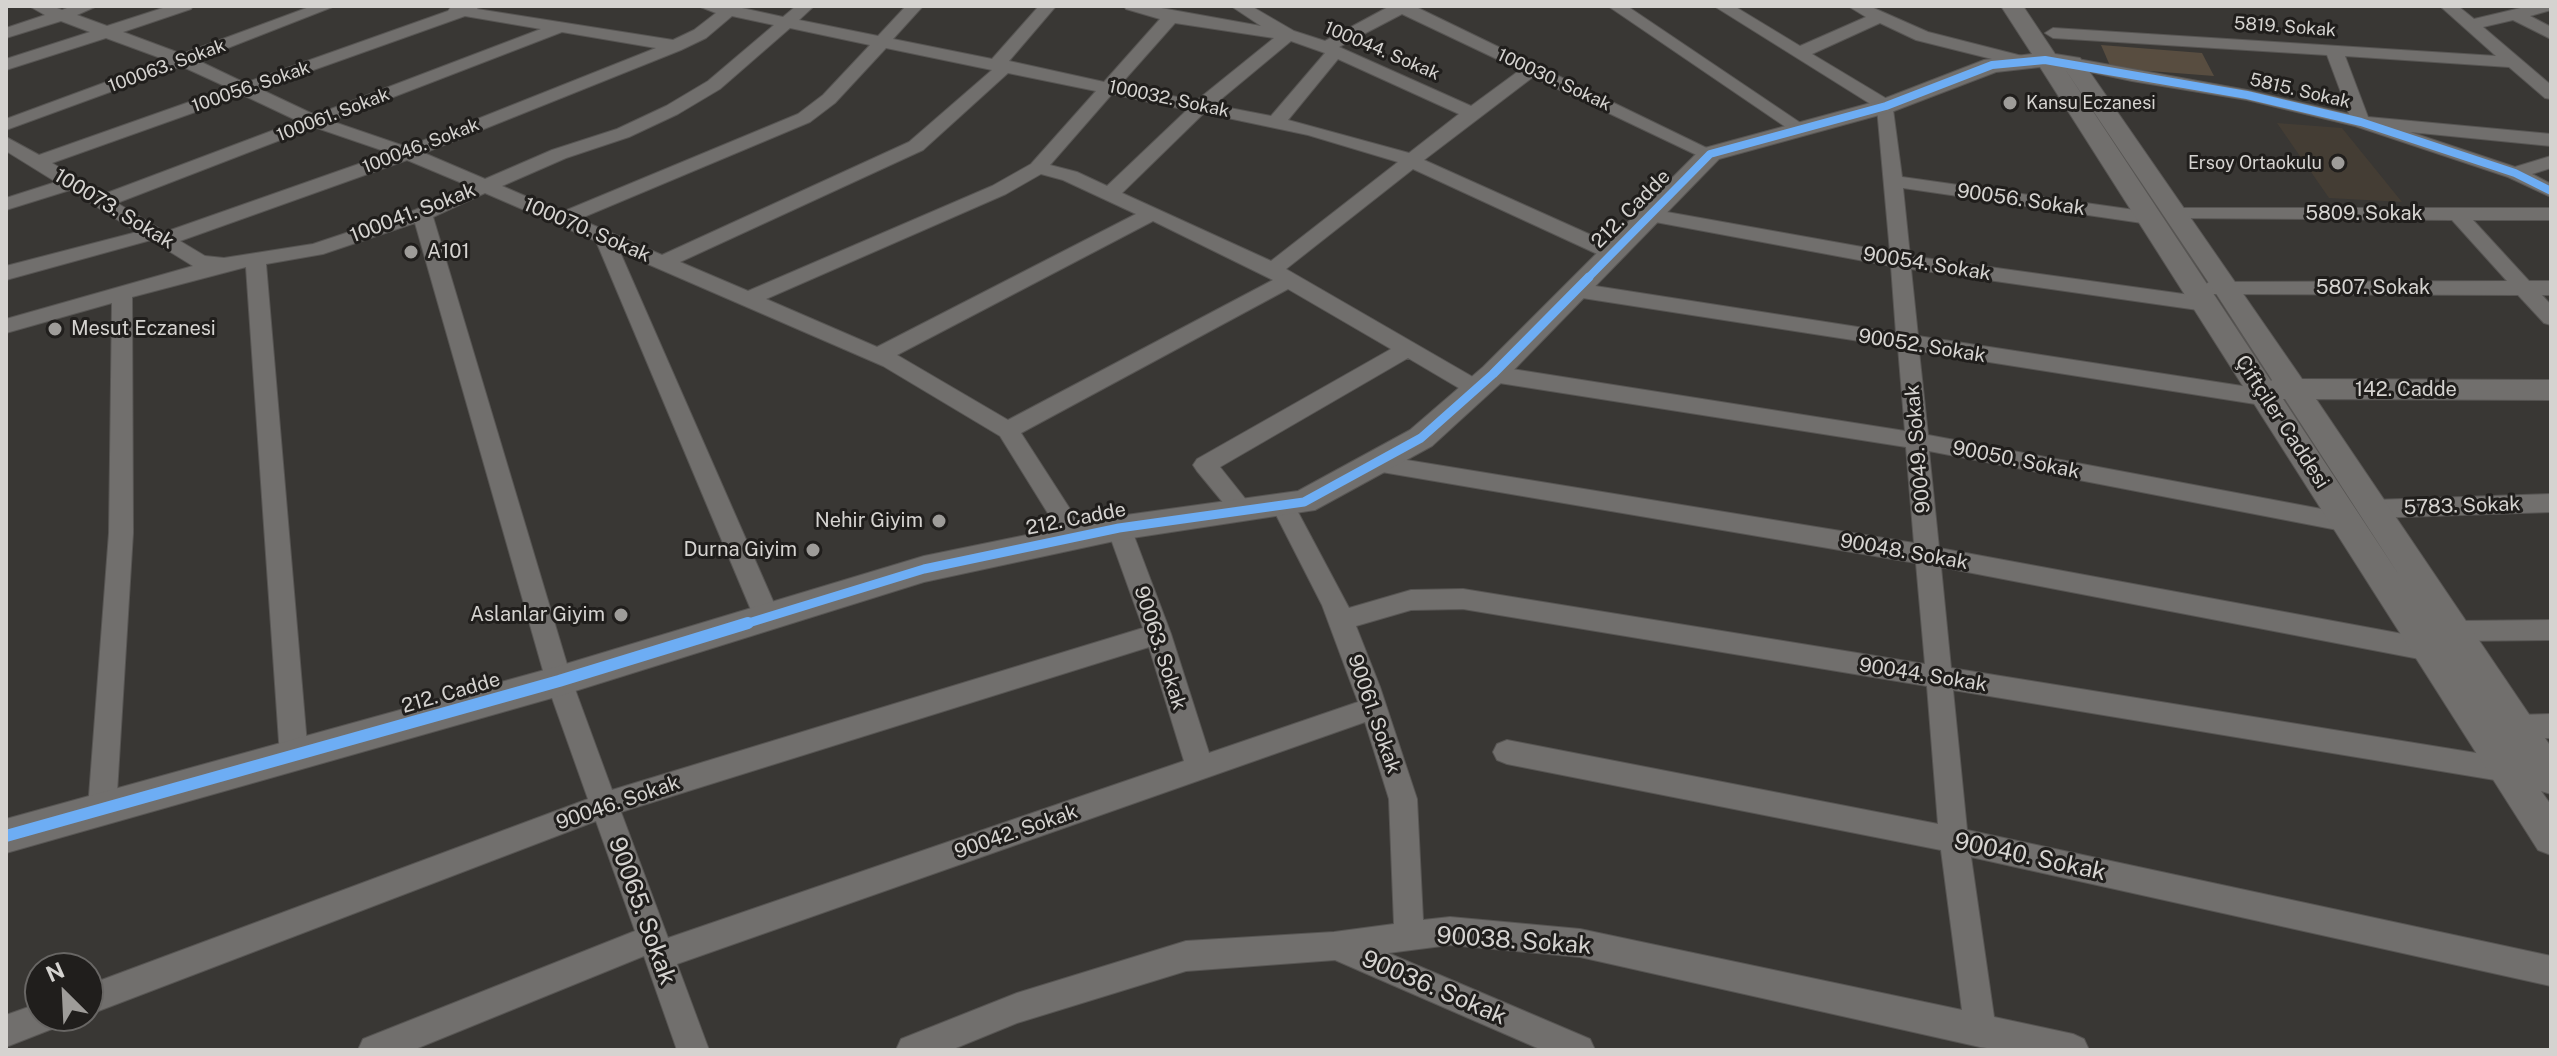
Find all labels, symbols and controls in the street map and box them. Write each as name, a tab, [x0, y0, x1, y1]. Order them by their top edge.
street label: 5819. Sokak	[2233, 13, 2337, 41]
street label: 100044. Sokak	[1321, 17, 1443, 85]
street label: 100063. Sokak	[105, 35, 229, 97]
street label: 100030. Sokak	[1494, 44, 1614, 116]
street label: 100056. Sokak	[189, 57, 313, 117]
street label: 5815. Sokak	[2248, 69, 2352, 113]
street label: 100032. Sokak	[1107, 76, 1231, 122]
street label: 100061. Sokak	[274, 84, 392, 146]
place label: Kansu Eczanesi	[2026, 92, 2156, 114]
marker: Kansu Eczanesi	[2001, 94, 2019, 112]
street label: 100046. Sokak	[360, 114, 482, 178]
place label: Ersoy Ortaokulu	[2188, 152, 2322, 174]
marker: Ersoy Ortaokulu	[2329, 154, 2347, 172]
street label: 100073. Sokak	[50, 164, 178, 254]
street label: 212. Cadde	[1587, 165, 1675, 253]
street label: 100041. Sokak	[347, 178, 479, 248]
street label: 90056. Sokak	[1955, 179, 2087, 221]
street label: 100070. Sokak	[520, 193, 654, 267]
street label: 5809. Sokak	[2305, 202, 2423, 226]
place label: A101	[427, 240, 470, 264]
street label: 90054. Sokak	[1861, 242, 1993, 286]
marker: A101	[402, 243, 420, 261]
street label: 5807. Sokak	[2316, 276, 2430, 300]
place label: Mesut Eczanesi	[71, 317, 216, 341]
marker: Mesut Eczanesi	[46, 320, 64, 338]
street label: 90052. Sokak	[1857, 324, 1987, 368]
street label: Çiftçiler Caddesi	[2230, 351, 2334, 493]
street label: 142. Cadde	[2355, 378, 2457, 402]
street label: 90049. Sokak	[1900, 384, 1936, 514]
street label: 90050. Sokak	[1950, 436, 2082, 484]
street label: 5783. Sokak	[2403, 492, 2521, 520]
street label: 212. Cadde	[1024, 498, 1128, 540]
place label: Nehir Giyim	[815, 509, 923, 533]
marker: Nehir Giyim	[930, 512, 948, 530]
street label: 90048. Sokak	[1838, 529, 1970, 575]
place label: Durna Giyim	[683, 538, 797, 562]
marker: Durna Giyim	[804, 541, 822, 559]
street label: 90063. Sokak	[1129, 583, 1191, 713]
place label: Aslanlar Giyim	[470, 603, 605, 627]
marker: Aslanlar Giyim	[612, 606, 630, 624]
street label: 90061. Sokak	[1342, 651, 1406, 777]
street label: 90044. Sokak	[1857, 653, 1989, 697]
street label: 212. Cadde	[399, 668, 503, 718]
street label: 90046. Sokak	[553, 771, 683, 835]
street label: 90042. Sokak	[951, 800, 1081, 864]
street label: 90040. Sokak	[1951, 827, 2109, 887]
street label: 90065. Sokak	[602, 833, 682, 989]
street label: 90038. Sokak	[1436, 921, 1592, 961]
street label: 90036. Sokak	[1357, 945, 1511, 1031]
north arrow	[24, 952, 104, 1032]
text: N	[42, 957, 68, 987]

